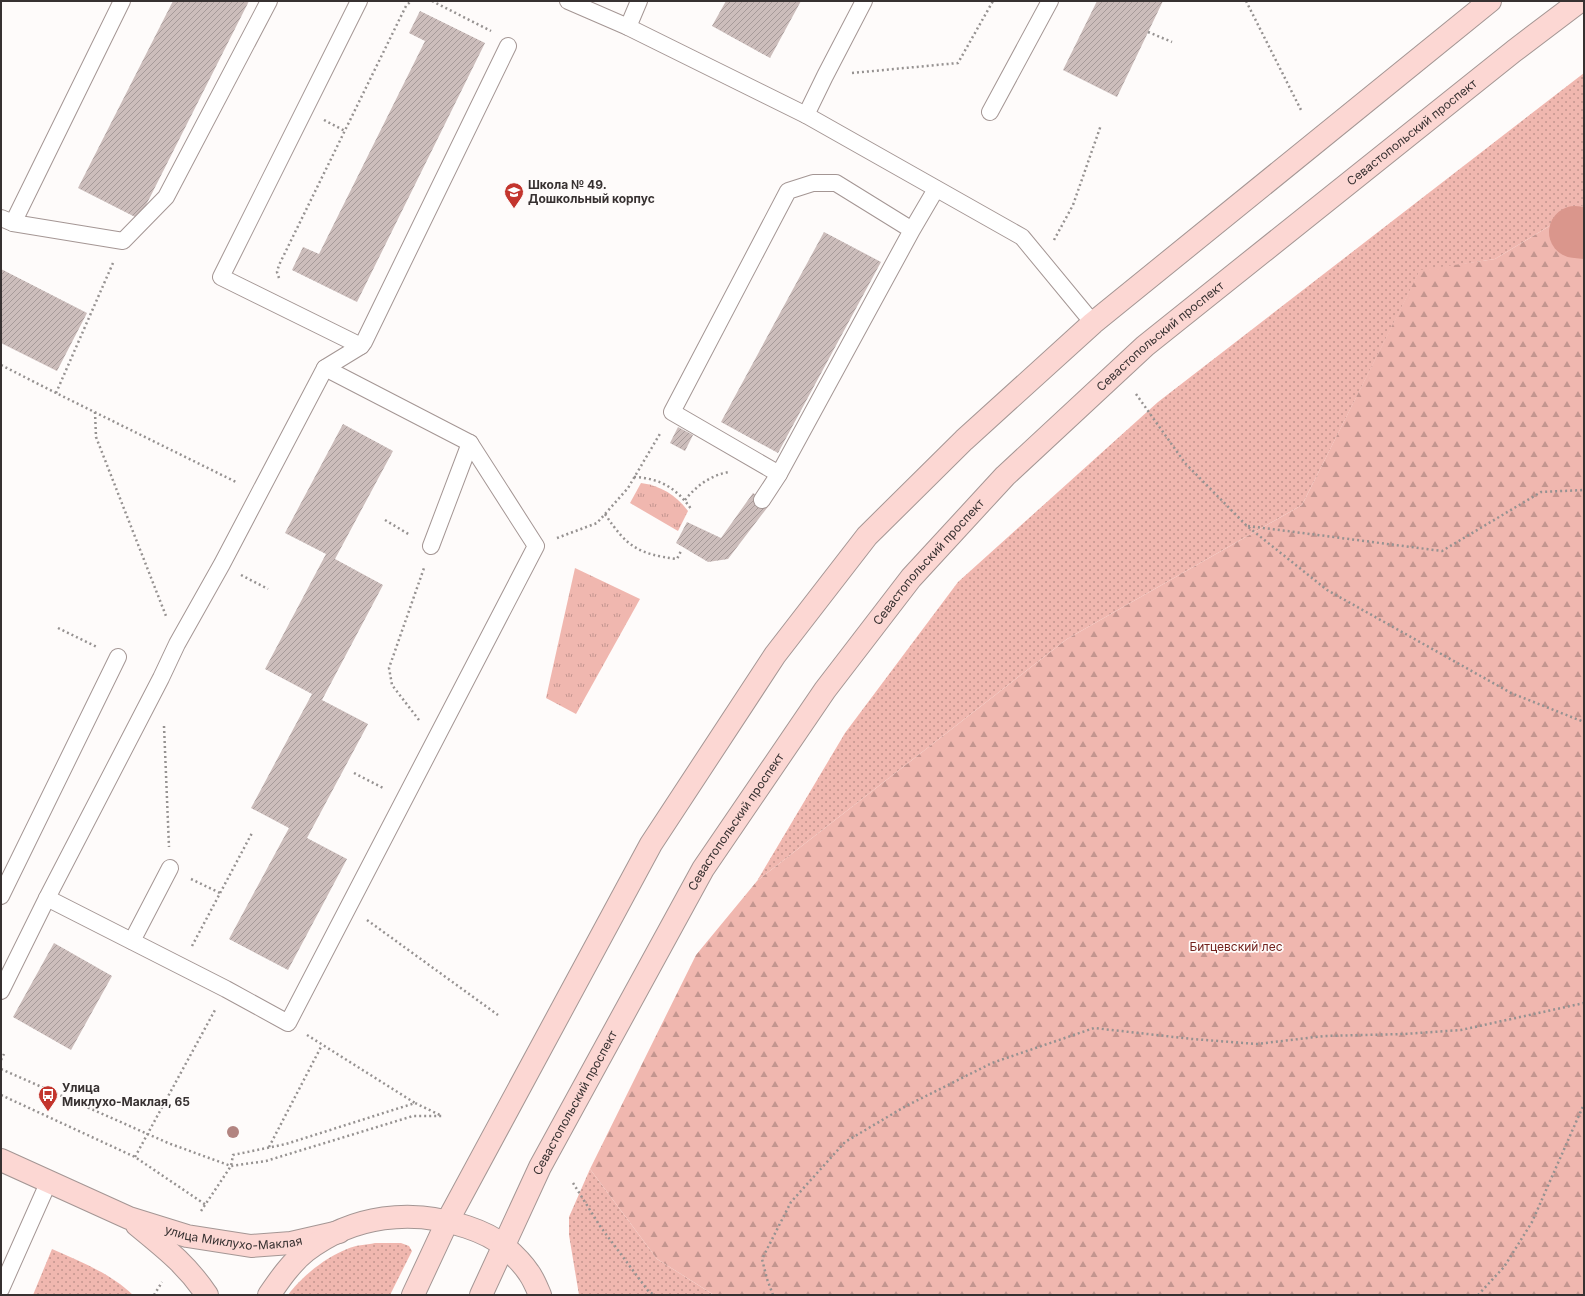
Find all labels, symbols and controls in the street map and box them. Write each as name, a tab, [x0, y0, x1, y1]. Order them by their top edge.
street label: Севастопольский проспект	[1344, 75, 1480, 189]
place label: Школа № 49. Дошкольный корпус	[528, 177, 655, 206]
school or university icon: Школа № 49. Дошкольный корпус	[503, 181, 525, 209]
street label: Севастопольский проспект	[1093, 278, 1227, 394]
street label: Севастопольский проспект	[870, 495, 987, 628]
street label: Севастопольский проспект	[685, 750, 787, 893]
park label: Битцевский лес	[1189, 939, 1283, 954]
street label: Севастопольский проспект	[529, 1028, 620, 1177]
place label: Улица Миклухо-Маклая, 65	[62, 1080, 190, 1109]
bus stop icon: Улица Миклухо-Маклая, 65	[37, 1084, 59, 1112]
street label: улица Миклухо-Маклая	[163, 1222, 304, 1253]

